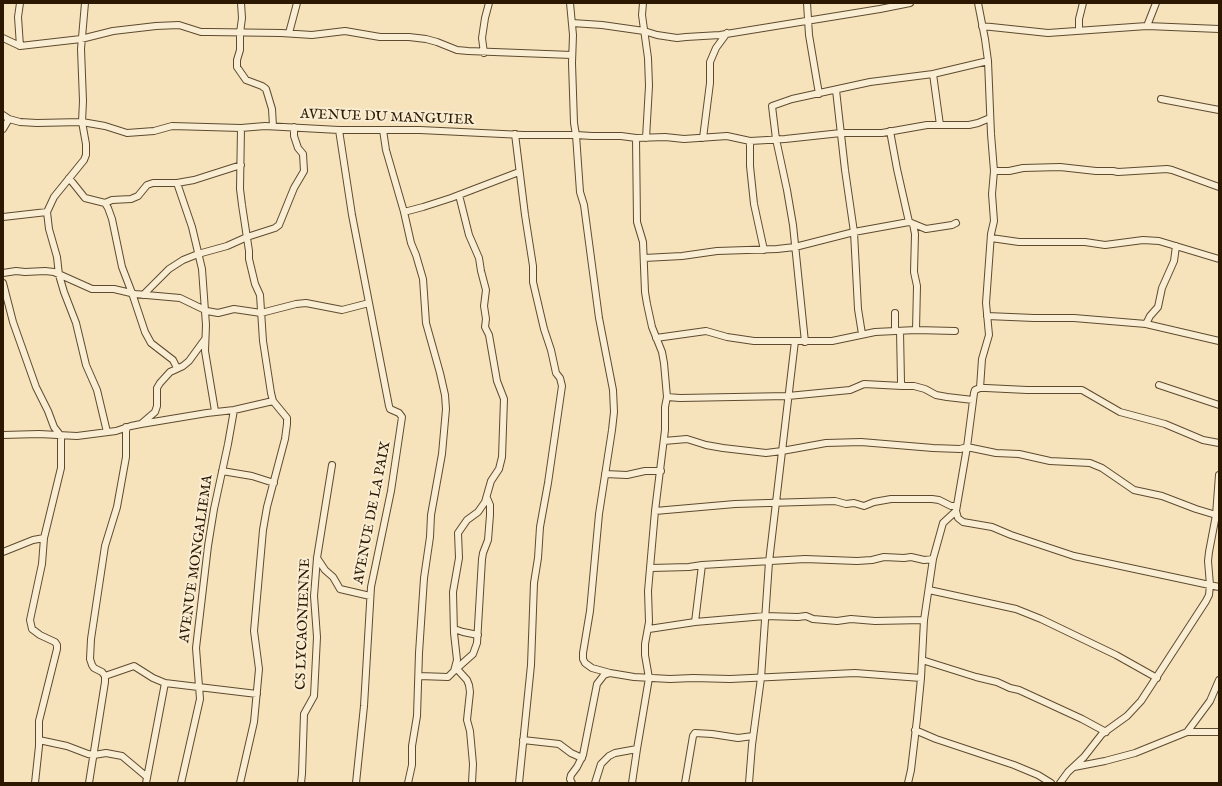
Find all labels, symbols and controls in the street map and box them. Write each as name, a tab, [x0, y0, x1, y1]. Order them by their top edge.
street label: AVENUE DU MANGUIER	[300, 107, 474, 129]
street label: AVENUE DE LA PAIX	[351, 440, 395, 586]
street label: AVENUE MONGALIEMA	[177, 474, 217, 644]
street label: CS LYCAONIENNE	[293, 558, 315, 690]

